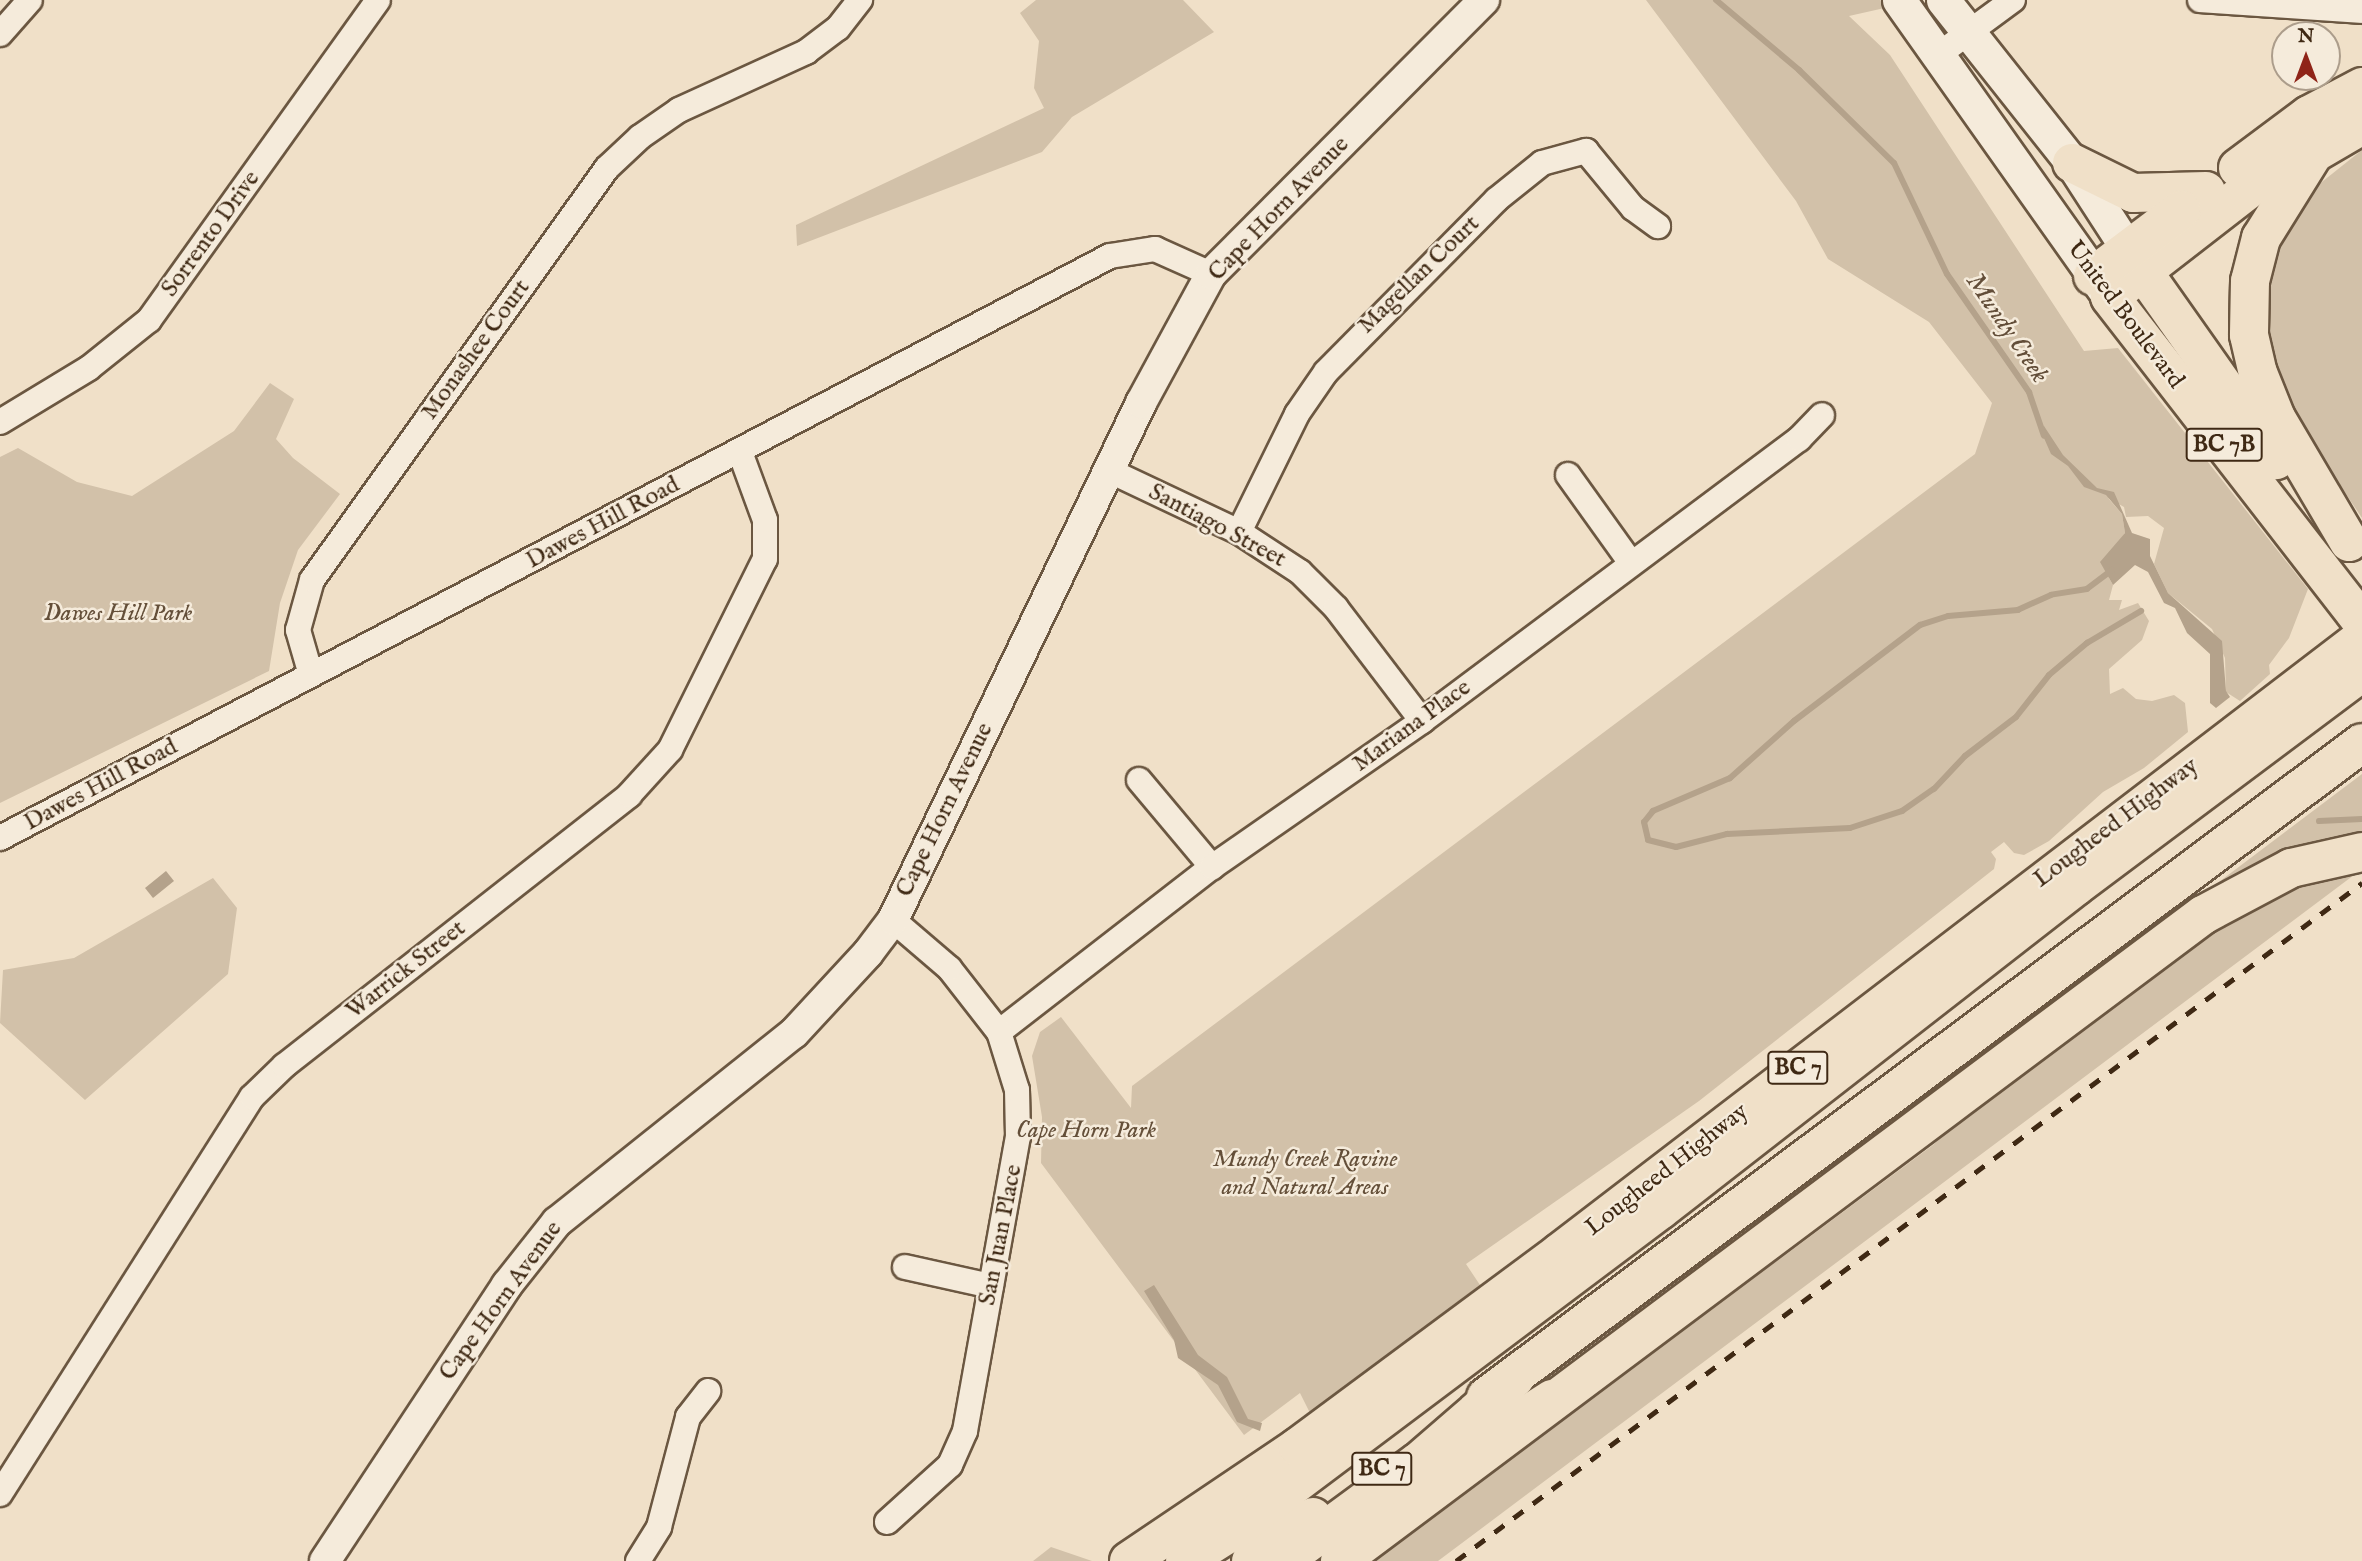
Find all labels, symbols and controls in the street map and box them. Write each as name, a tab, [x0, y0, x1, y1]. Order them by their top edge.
north arrow	[2271, 21, 2341, 91]
text: N	[2298, 25, 2314, 49]
street label: Cape Horn Avenue	[1203, 131, 1355, 287]
street label: Sorrento Drive	[156, 165, 266, 303]
street label: Magellan Court	[1352, 210, 1486, 340]
street label: United Boulevard	[2060, 236, 2190, 394]
water label: Mundy Creek	[1959, 267, 2055, 389]
street label: Monashee Court	[415, 274, 537, 426]
road number: BC 7B	[2186, 426, 2262, 464]
street label: Dawes Hill Road	[521, 471, 685, 575]
street label: Santiago Street	[1144, 478, 1290, 574]
park label: Dawes Hill Park	[44, 600, 192, 628]
street label: Mariana Place	[1347, 673, 1477, 779]
street label: Cape Horn Avenue	[890, 718, 1000, 902]
street label: Dawes Hill Road	[19, 733, 183, 837]
street label: Lougheed Highway	[2028, 752, 2204, 894]
street label: Warrick Street	[341, 914, 471, 1026]
road number: BC 7	[1766, 1049, 1829, 1088]
street label: Lougheed Highway	[1580, 1098, 1754, 1242]
park label: Cape Horn Park	[1016, 1117, 1156, 1145]
park label: Mundy Creek Ravine and Natural Areas	[1212, 1146, 1398, 1202]
street label: San Juan Place	[973, 1162, 1029, 1308]
street label: Cape Horn Avenue	[433, 1216, 569, 1386]
road number: BC 7	[1350, 1450, 1414, 1488]

